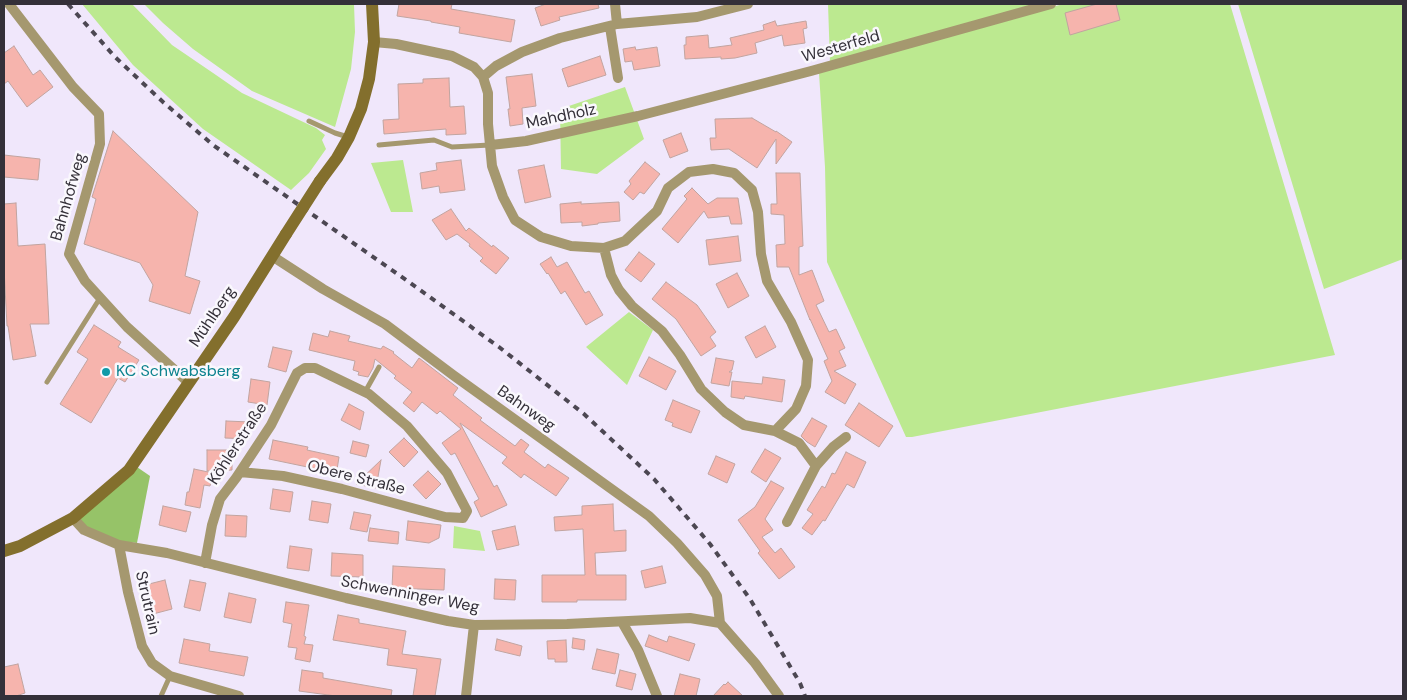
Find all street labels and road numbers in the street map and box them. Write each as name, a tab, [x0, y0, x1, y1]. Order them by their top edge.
street label: Westerfeld	[800, 27, 882, 67]
street label: Mahdholz	[524, 100, 598, 134]
street label: Bahnhofweg	[47, 151, 91, 243]
street label: Mühlberg	[186, 283, 240, 351]
street label: Bahnweg	[493, 382, 559, 436]
street label: Köhlerstraße	[204, 399, 272, 489]
street label: Obere Straße	[305, 457, 407, 499]
street label: Strutrain	[130, 569, 164, 637]
street label: Schwenninger Weg	[339, 572, 481, 618]

